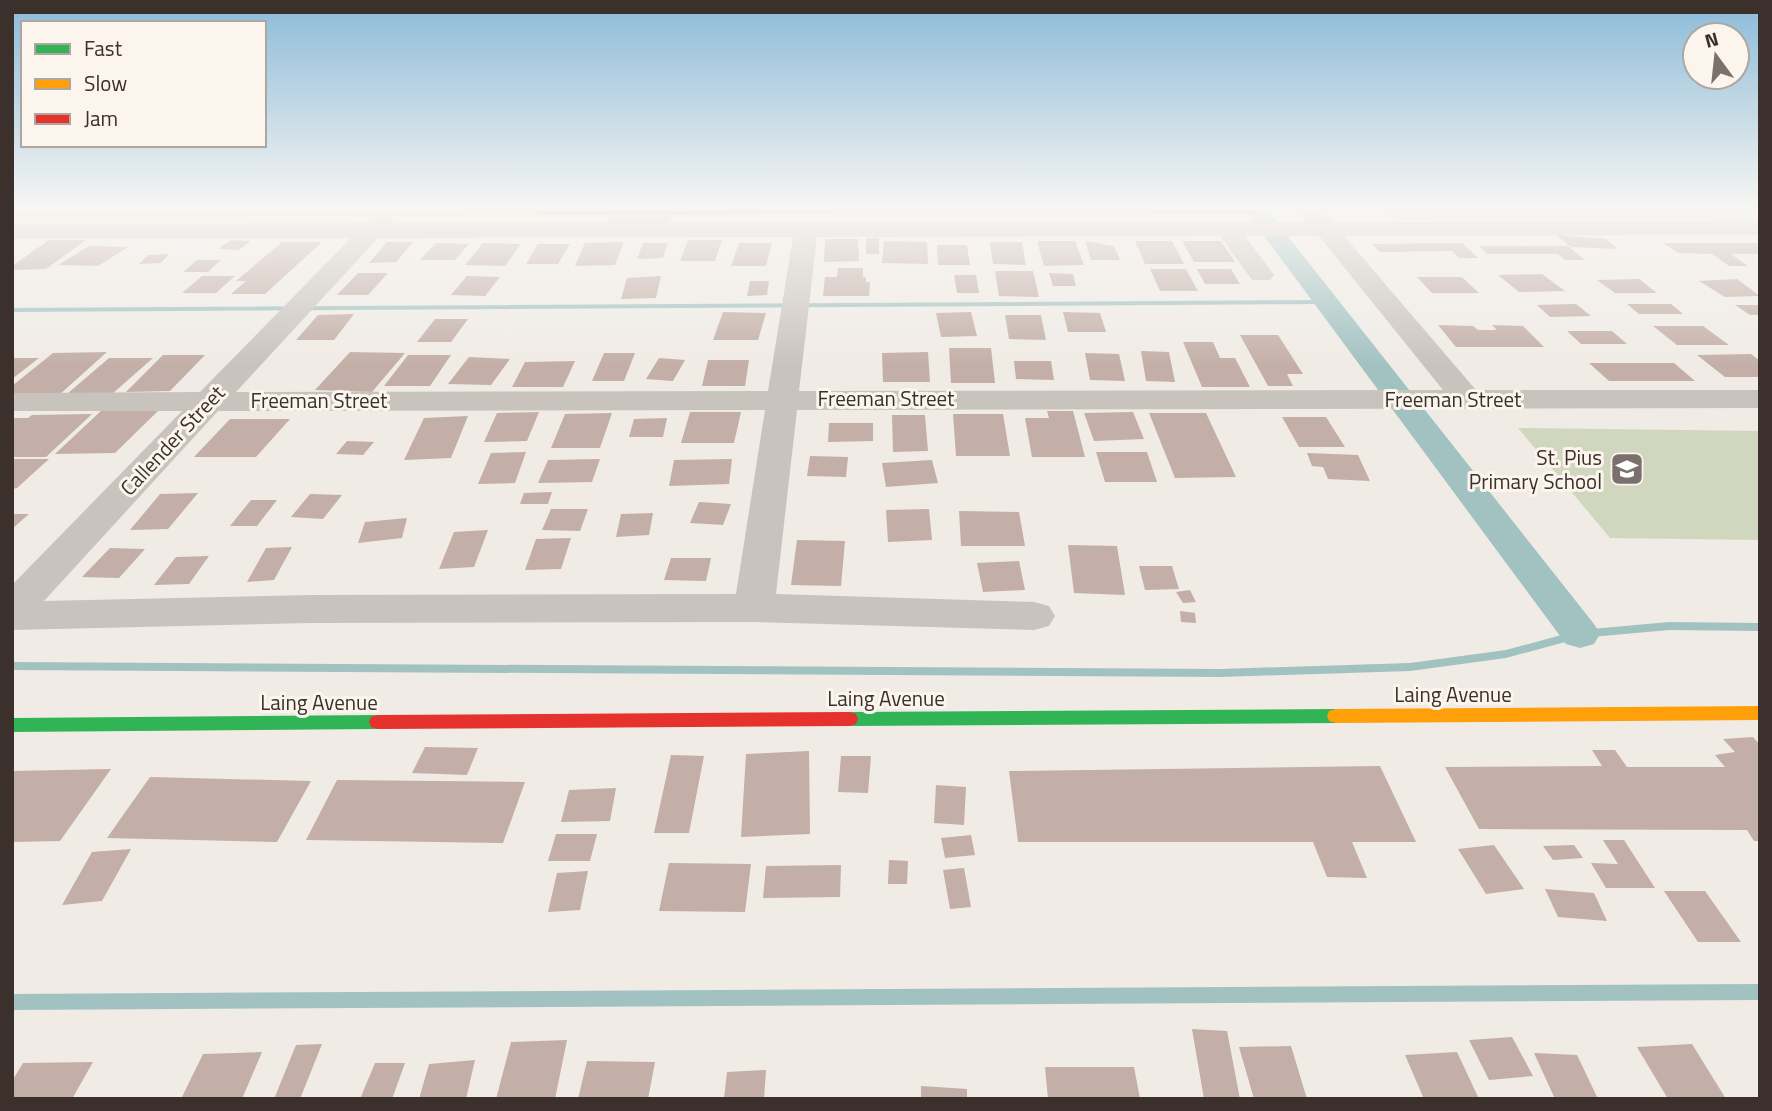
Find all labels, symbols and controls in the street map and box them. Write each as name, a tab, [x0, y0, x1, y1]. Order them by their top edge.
legend	[21, 21, 266, 147]
north arrow	[1681, 21, 1751, 91]
text: N	[1701, 23, 1722, 55]
text: Fast	[84, 32, 123, 64]
text: Slow	[84, 67, 127, 99]
text: Jam	[84, 102, 118, 134]
street label: Callender Street	[112, 377, 232, 503]
street label: Freeman Street	[818, 382, 955, 414]
street label: Freeman Street	[1385, 383, 1522, 415]
street label: Freeman Street	[251, 384, 388, 416]
place label: St. Pius Primary School	[1469, 441, 1602, 497]
school or university icon: St. Pius Primary School	[1608, 450, 1646, 488]
street label: Laing Avenue	[1394, 678, 1512, 710]
street label: Laing Avenue	[827, 682, 945, 714]
street label: Laing Avenue	[260, 686, 378, 718]

